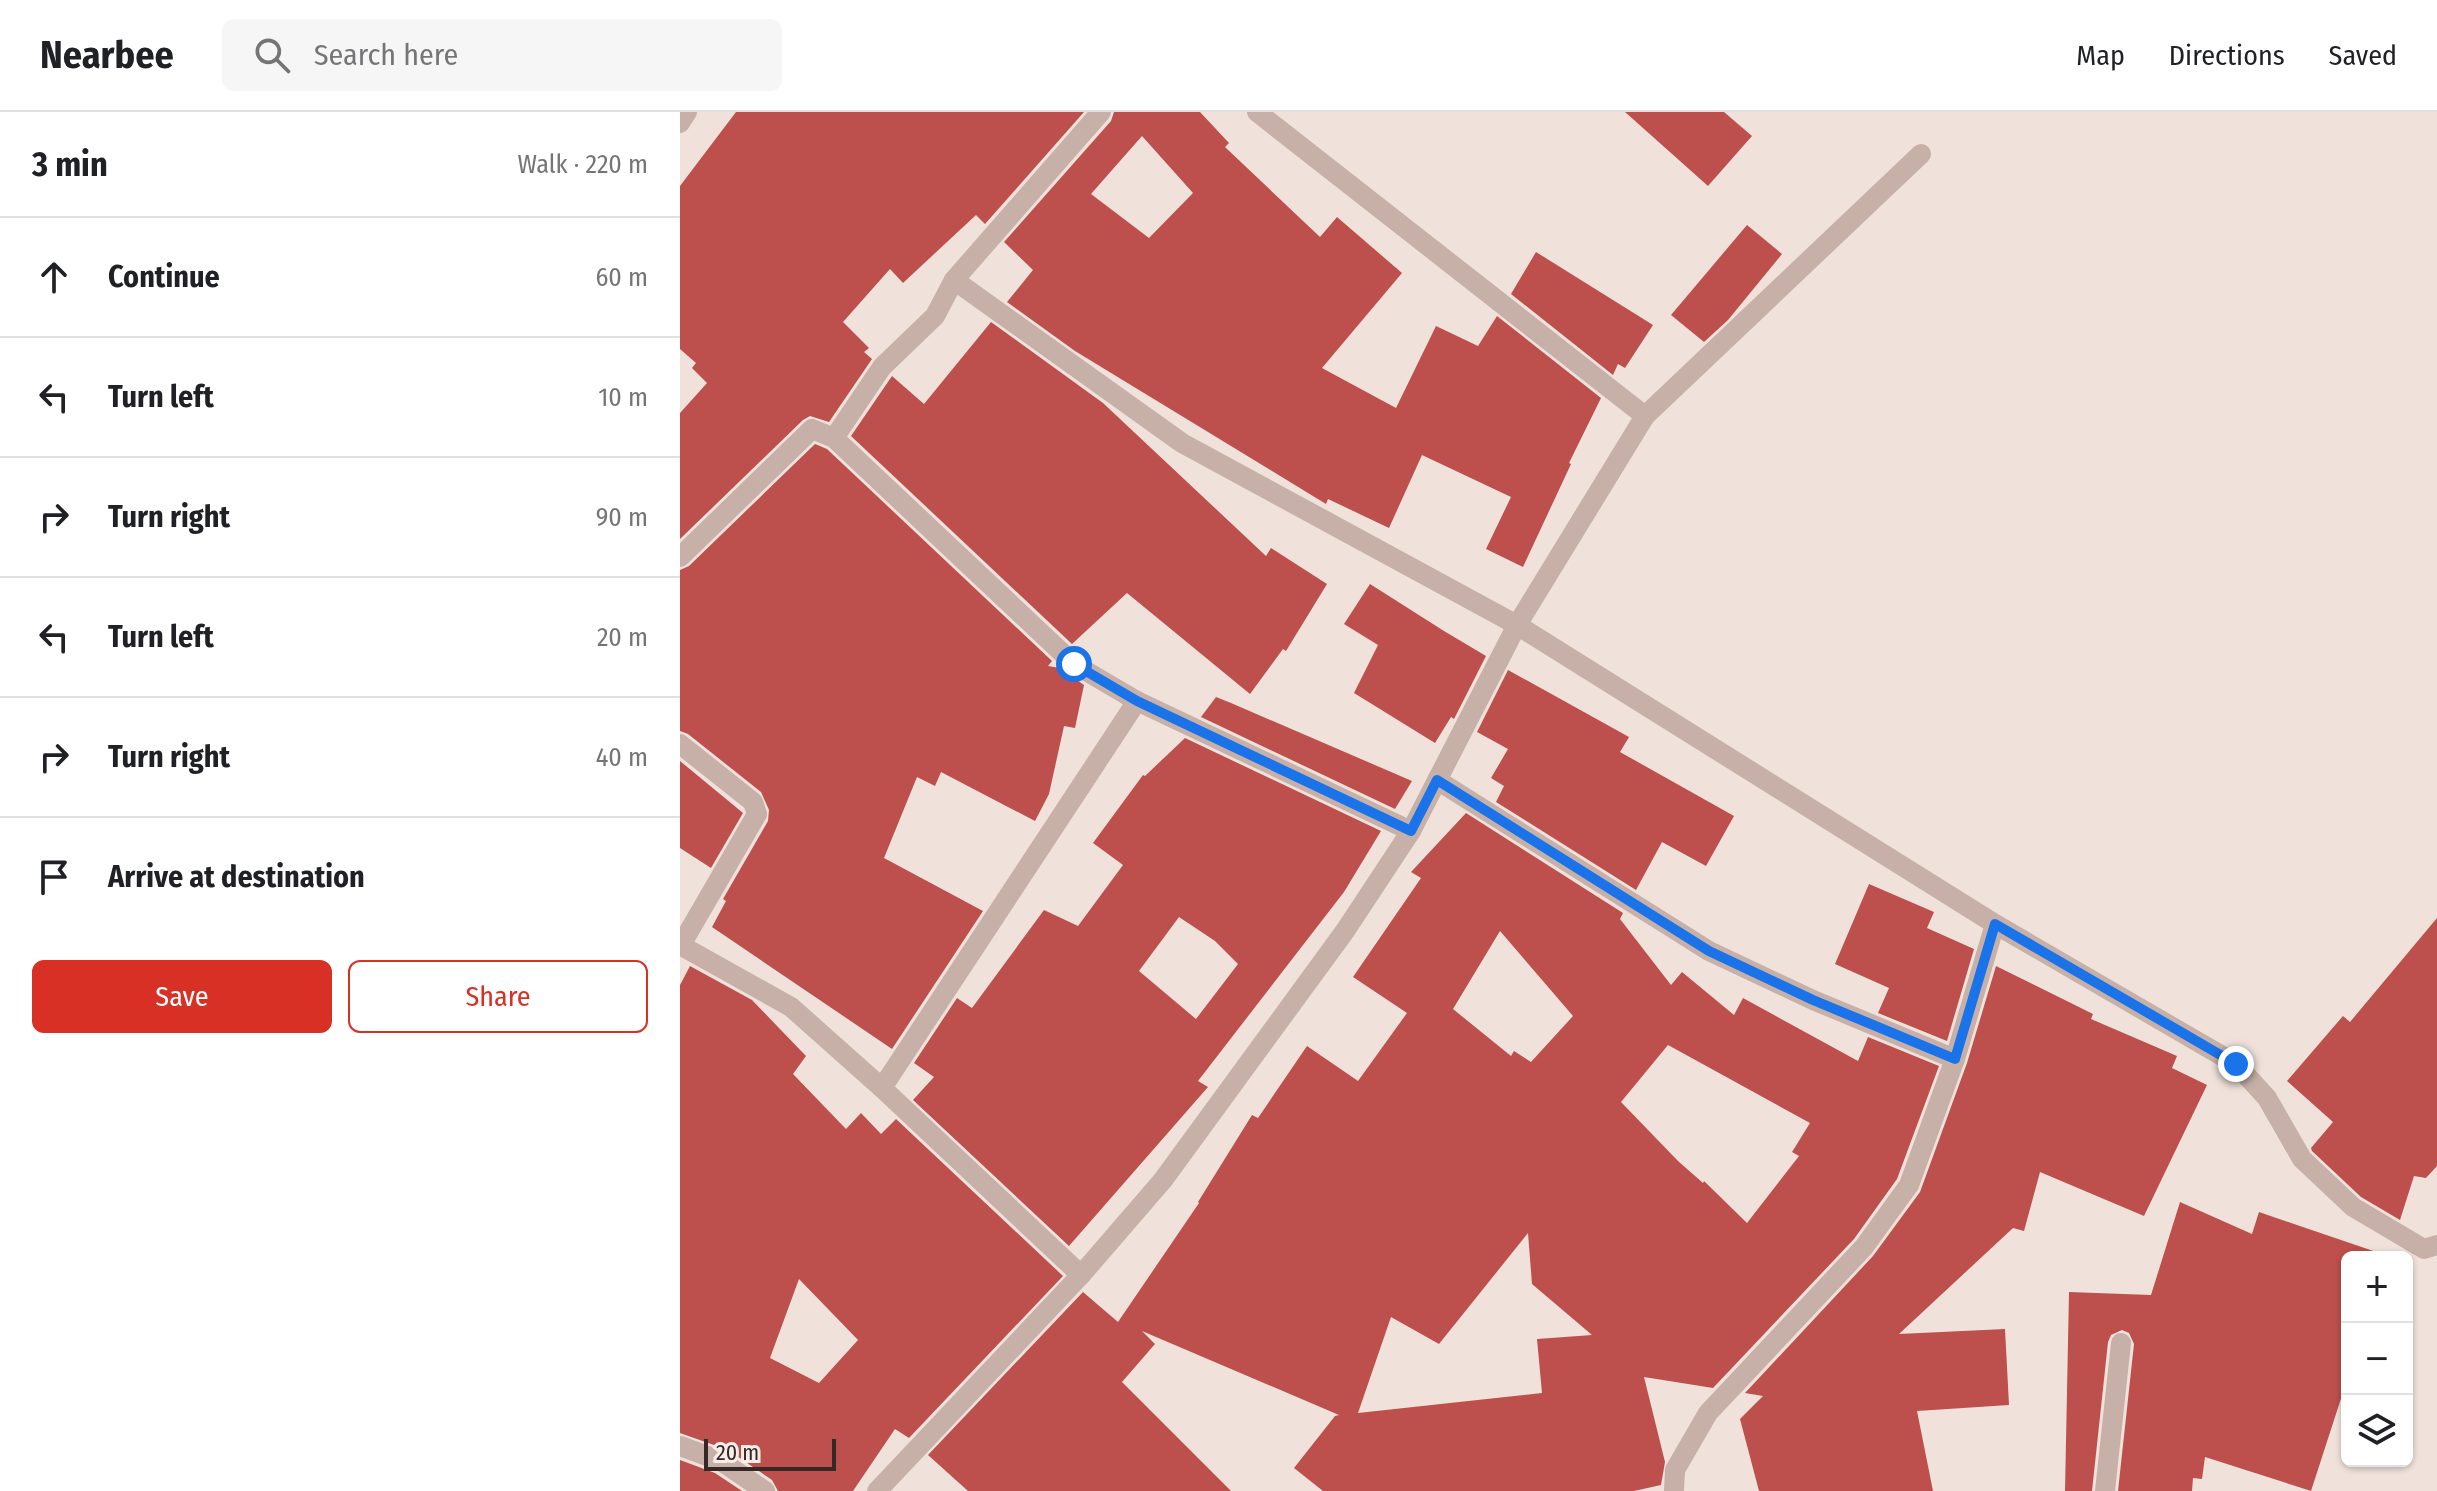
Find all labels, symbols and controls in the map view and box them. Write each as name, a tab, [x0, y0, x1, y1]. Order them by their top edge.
search box	[222, 19, 782, 91]
text: Nearbee	[40, 32, 174, 78]
icon: search	[250, 33, 294, 77]
text: Search here	[314, 37, 458, 73]
text: Map	[2076, 39, 2125, 72]
text: Directions	[2169, 39, 2285, 72]
text: Saved	[2329, 39, 2397, 72]
text: 3 min	[32, 144, 108, 185]
text: Walk · 220 m	[518, 149, 648, 180]
icon: ahead	[32, 255, 76, 299]
text: Continue	[108, 259, 220, 295]
text: 60 m	[595, 262, 648, 293]
icon: left	[32, 375, 76, 419]
text: Turn left	[108, 379, 214, 415]
text: 10 m	[598, 382, 648, 413]
icon: right	[32, 495, 76, 539]
text: Turn right	[108, 499, 230, 535]
text: 90 m	[596, 502, 648, 533]
icon: left	[32, 615, 76, 659]
text: Turn left	[108, 619, 214, 655]
text: 20 m	[597, 622, 648, 653]
route start	[1056, 646, 1092, 682]
icon: right	[32, 735, 76, 779]
text: Turn right	[108, 739, 230, 775]
text: 40 m	[596, 742, 648, 773]
icon: arrive	[32, 855, 76, 899]
text: Arrive at destination	[108, 859, 365, 895]
button: Save	[32, 960, 332, 1033]
button: Share	[348, 960, 648, 1033]
route end	[2218, 1046, 2254, 1082]
map controls	[2341, 1251, 2413, 1467]
button: +	[2341, 1251, 2413, 1323]
button: −	[2341, 1323, 2413, 1395]
button: layers	[2341, 1395, 2413, 1467]
scale bar	[704, 1435, 836, 1471]
text: 20 m	[716, 1439, 759, 1466]

